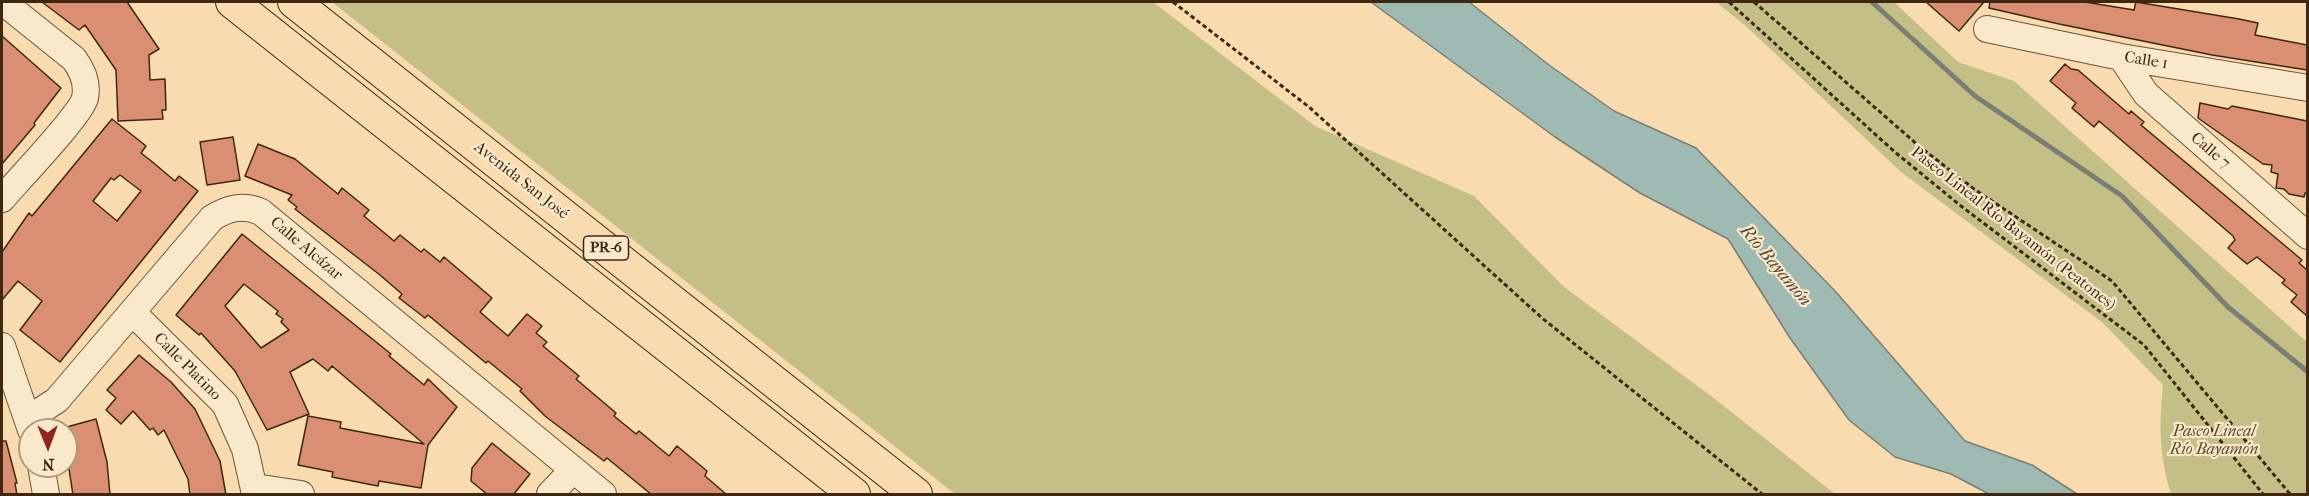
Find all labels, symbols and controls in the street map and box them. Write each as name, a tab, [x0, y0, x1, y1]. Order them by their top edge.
street label: Calle 1	[2123, 48, 2169, 74]
street label: Calle 7	[2186, 129, 2234, 173]
street label: Avenida San José	[470, 138, 572, 224]
street label: Paseo Lineal Río Bayamón (Peatones)	[1907, 143, 2119, 315]
street label: Calle Alcázar	[266, 213, 346, 285]
water label: Río Bayamón	[1735, 221, 1815, 311]
road number: PR-6	[584, 236, 628, 260]
street label: Calle Platino	[149, 329, 225, 405]
north arrow	[18, 418, 78, 478]
park label: Paseo Lineal Río Bayamón	[2170, 422, 2258, 460]
text: N	[42, 455, 55, 474]

